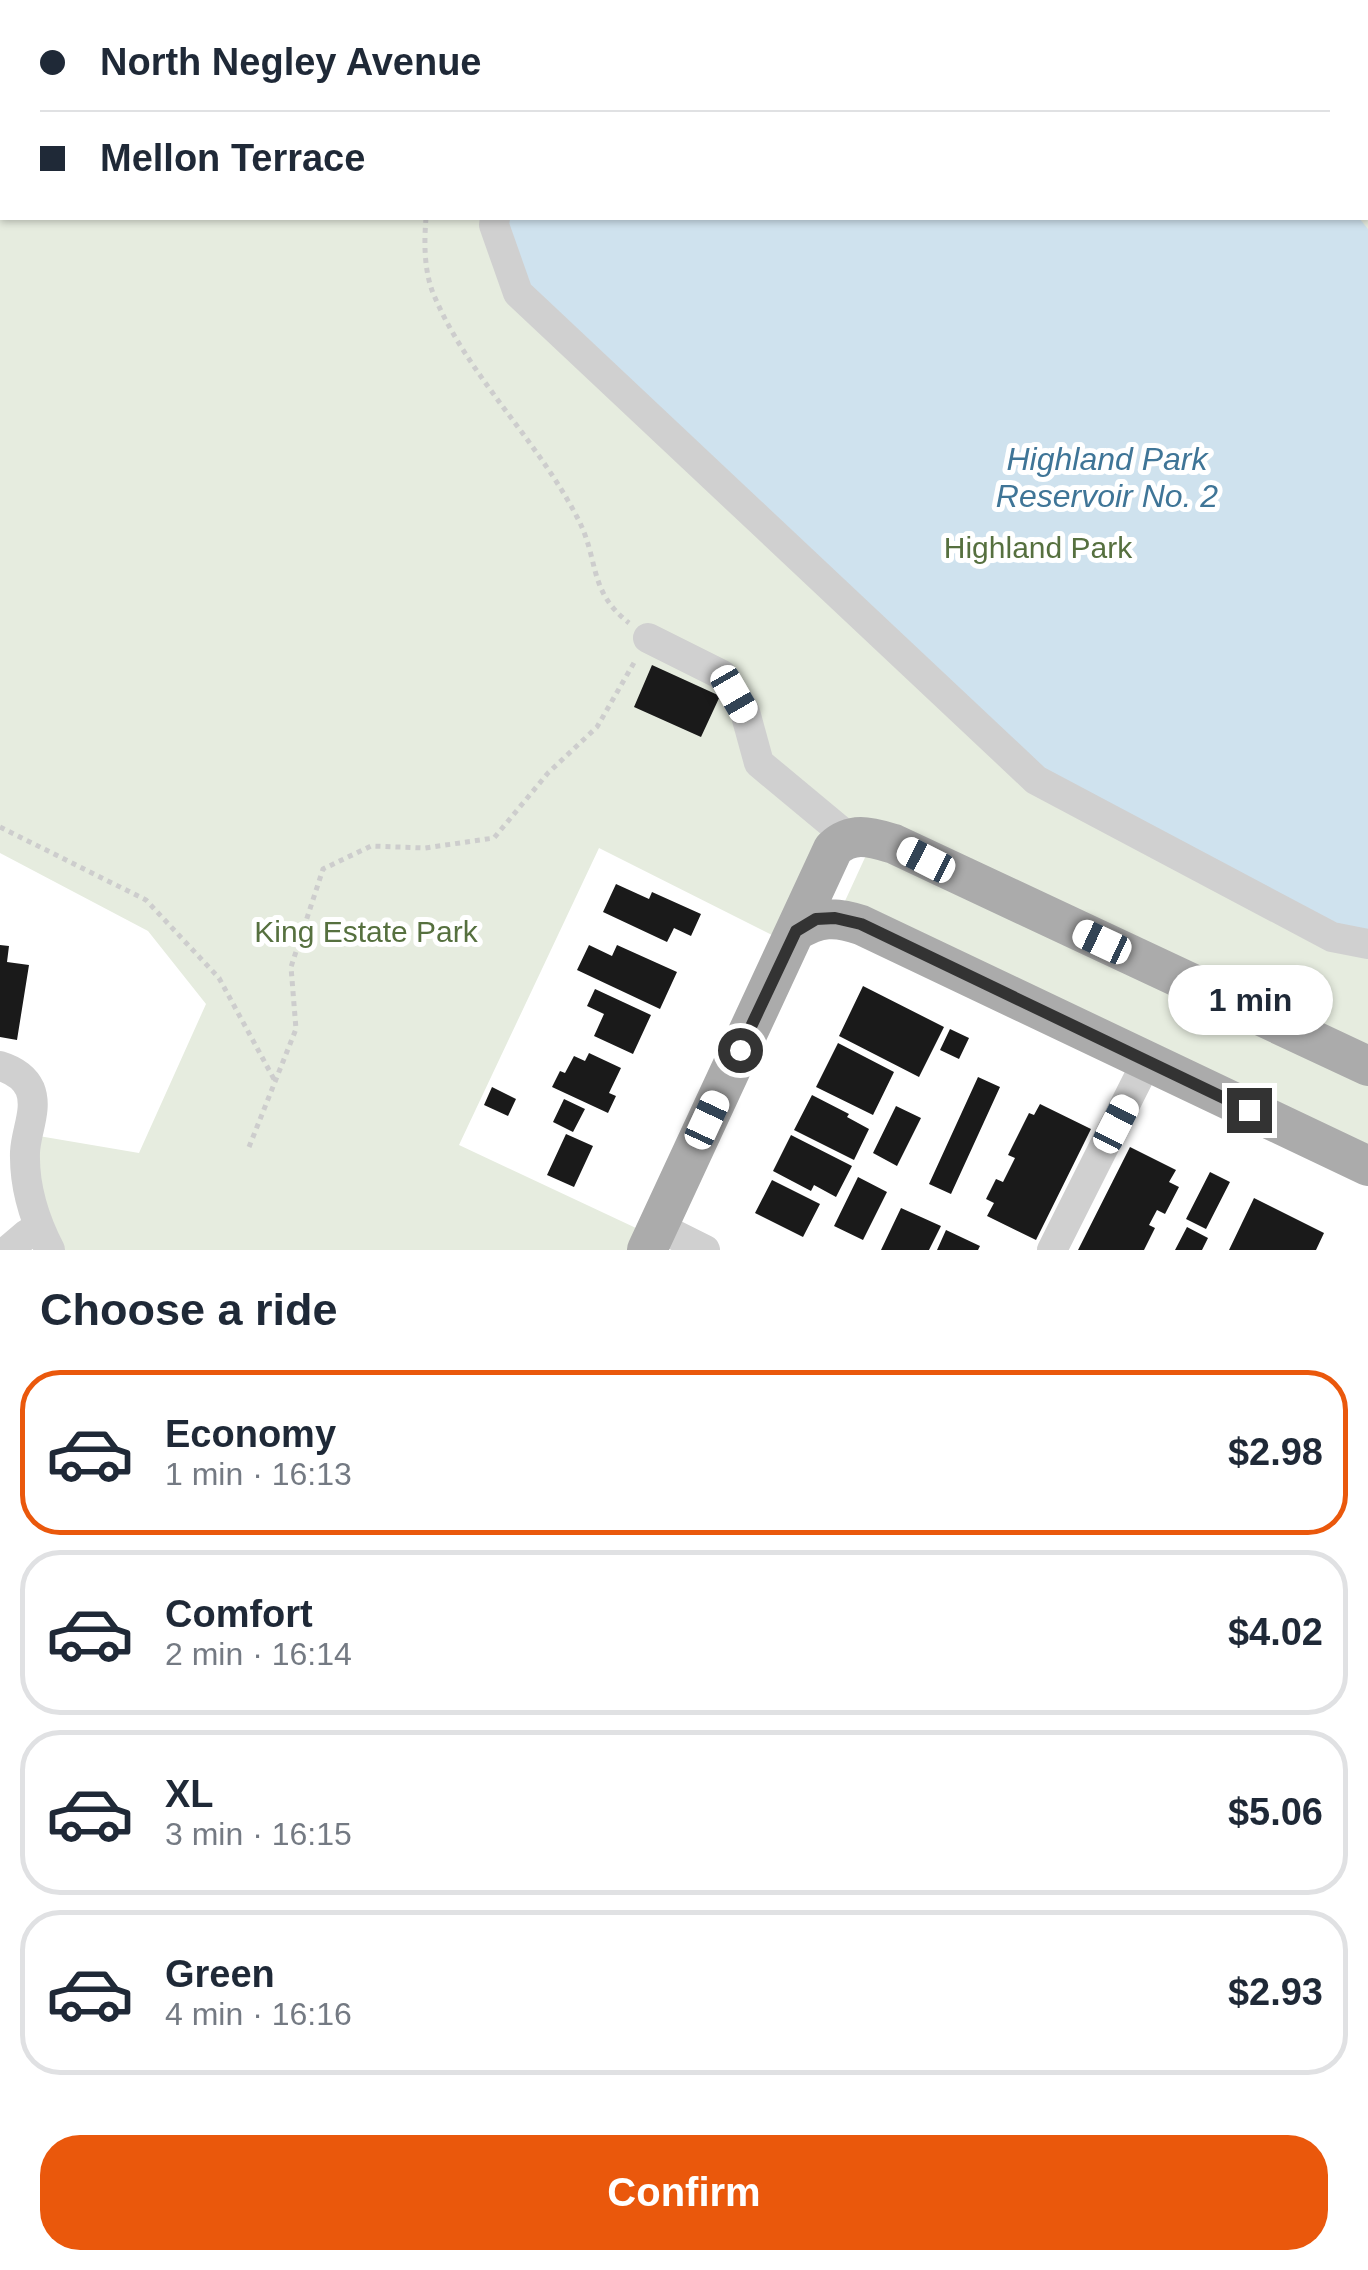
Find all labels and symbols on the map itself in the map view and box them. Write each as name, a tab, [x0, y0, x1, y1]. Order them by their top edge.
water label: Highland Park Reservoir No. 2	[996, 441, 1218, 514]
park label: Highland Park	[944, 531, 1133, 564]
car	[706, 661, 762, 727]
car	[892, 833, 960, 887]
park label: King Estate Park	[254, 915, 479, 948]
car	[1068, 916, 1136, 968]
callout: 1 min	[1166, 965, 1332, 1035]
route start	[718, 1028, 763, 1073]
car	[681, 1086, 733, 1154]
route end	[1227, 1088, 1272, 1133]
car	[1089, 1090, 1143, 1158]

